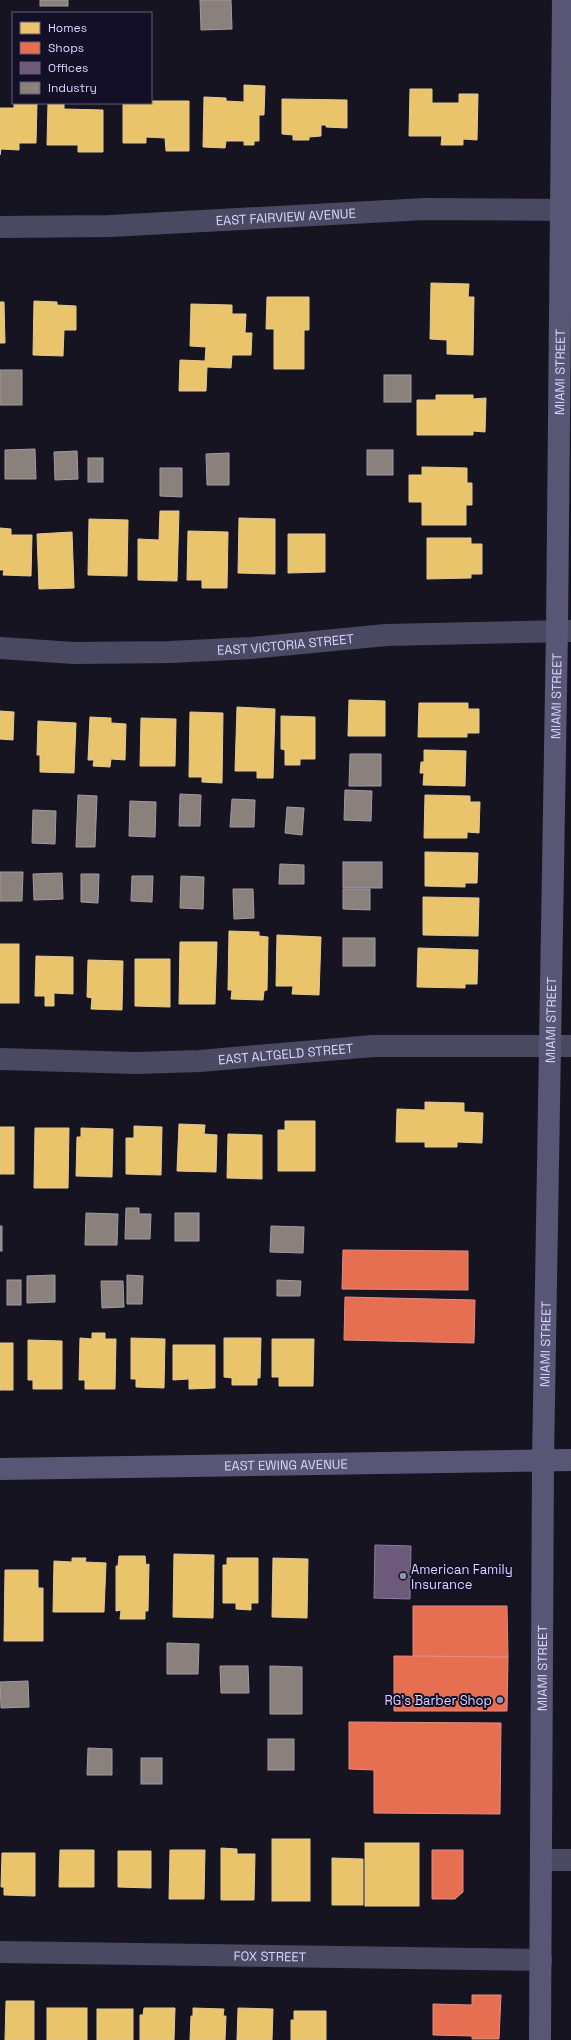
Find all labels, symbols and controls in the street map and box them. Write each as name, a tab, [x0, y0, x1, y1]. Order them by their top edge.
legend	[12, 12, 152, 104]
text: Homes	[48, 20, 87, 36]
text: Shops	[48, 40, 84, 56]
text: Offices	[48, 60, 88, 76]
text: Industry	[48, 80, 97, 96]
street label: EAST FAIRVIEW AVENUE	[215, 205, 356, 229]
street label: MIAMI STREET	[551, 329, 569, 415]
street label: EAST VICTORIA STREET	[217, 630, 355, 659]
street label: MIAMI STREET	[547, 653, 566, 739]
street label: MIAMI STREET	[542, 977, 560, 1063]
street label: EAST ALTGELD STREET	[217, 1040, 354, 1068]
street label: MIAMI STREET	[536, 1300, 555, 1387]
street label: EAST EWING AVENUE	[224, 1456, 348, 1474]
place label: American Family Insurance	[411, 1561, 513, 1593]
marker: American Family Insurance	[398, 1571, 408, 1581]
street label: MIAMI STREET	[534, 1625, 551, 1711]
place label: RG's Barber Shop	[384, 1692, 492, 1709]
marker: RG's Barber Shop	[495, 1695, 505, 1705]
street label: FOX STREET	[233, 1947, 307, 1966]

